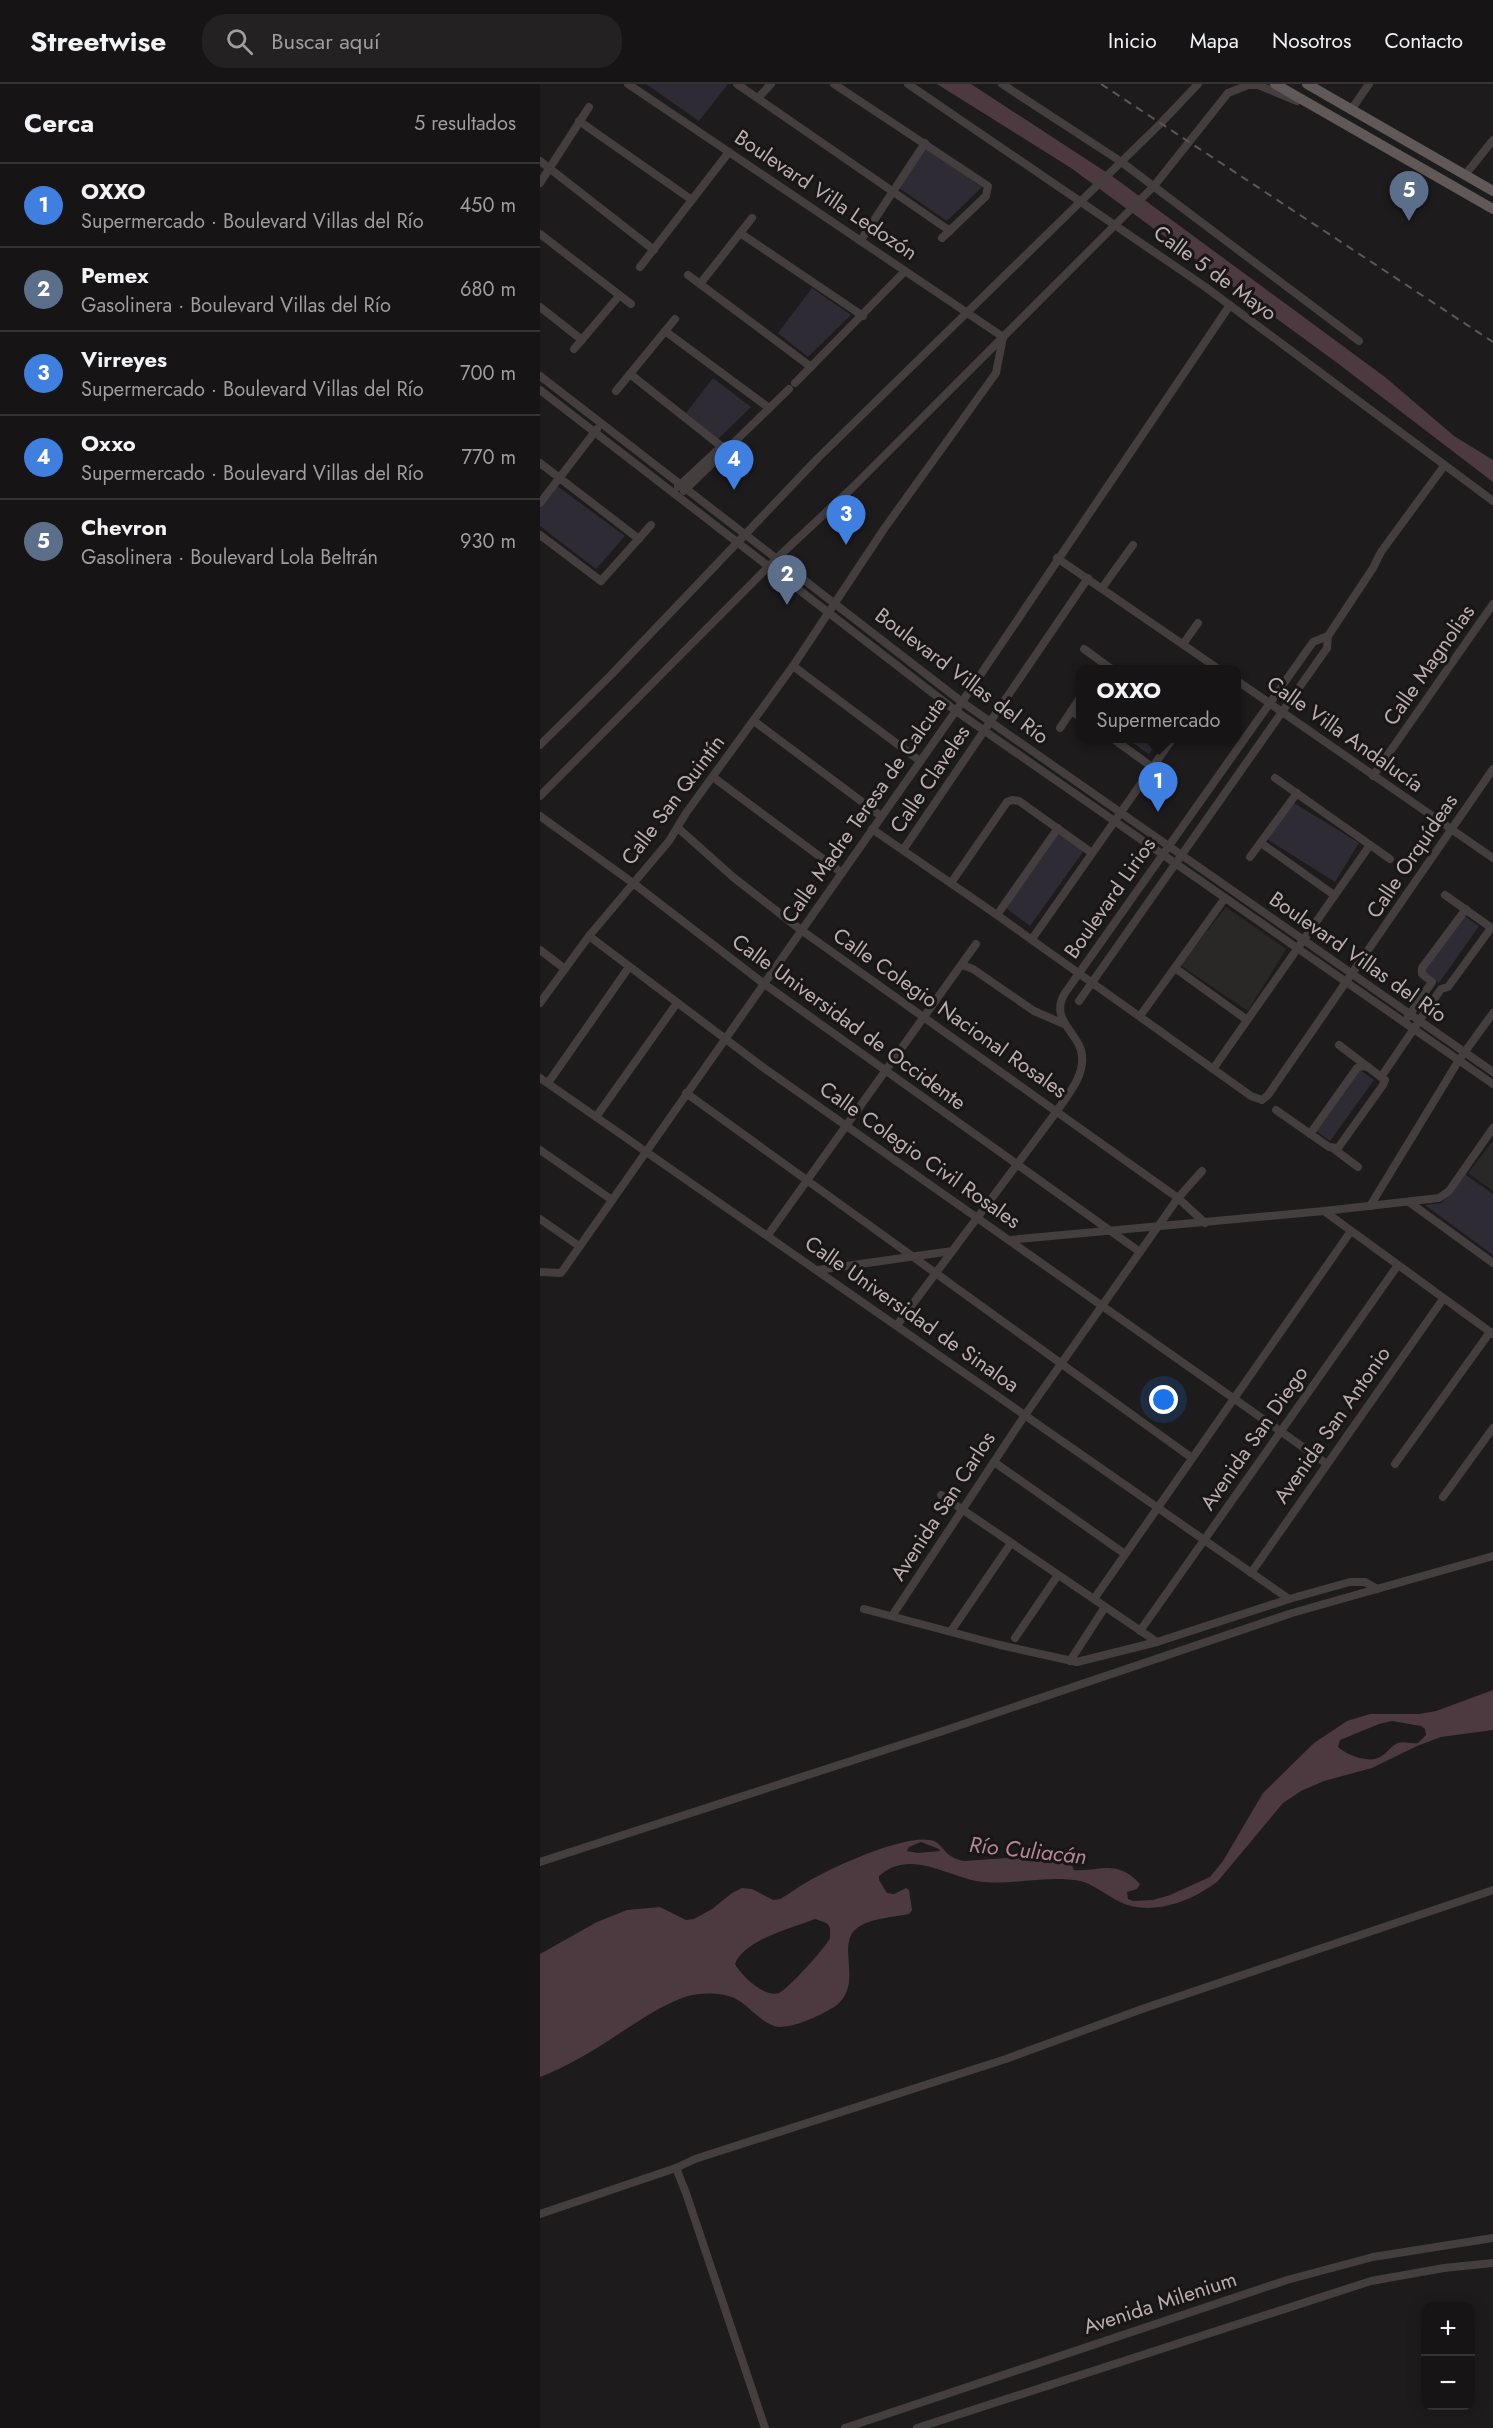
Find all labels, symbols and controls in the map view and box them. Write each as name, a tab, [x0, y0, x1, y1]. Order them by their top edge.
search box	[202, 14, 622, 68]
text: Streetwise	[30, 21, 166, 62]
icon: search	[223, 25, 256, 58]
text: Buscar aquí	[271, 25, 380, 57]
text: Inicio	[1108, 26, 1157, 56]
text: Mapa	[1190, 26, 1239, 56]
text: Nosotros	[1272, 26, 1351, 56]
text: Contacto	[1384, 26, 1463, 56]
text: Cerca	[24, 104, 94, 142]
text: 5 resultados	[414, 109, 516, 138]
street label: Boulevard Villa Ledozón	[729, 122, 923, 268]
pin: 5	[1390, 172, 1428, 221]
text: OXXO	[81, 175, 146, 207]
text: 1	[38, 191, 49, 220]
text: 450 m	[459, 191, 516, 220]
text: Supermercado · Boulevard Villas del Río	[81, 207, 424, 236]
street label: Calle 5 de Mayo	[1147, 218, 1283, 328]
text: Pemex	[81, 259, 149, 291]
text: 2	[37, 275, 50, 304]
text: 680 m	[460, 275, 516, 304]
text: Gasolinera · Boulevard Villas del Río	[81, 291, 391, 320]
text: Virreyes	[81, 343, 167, 375]
text: 3	[37, 359, 50, 388]
text: 700 m	[460, 359, 516, 388]
text: Supermercado · Boulevard Villas del Río	[81, 375, 424, 404]
text: Oxxo	[81, 427, 136, 459]
pin: 4	[714, 440, 754, 490]
text: 4	[37, 443, 50, 472]
text: 770 m	[461, 443, 516, 472]
text: Supermercado · Boulevard Villas del Río	[81, 459, 424, 488]
pin: 3	[826, 496, 866, 545]
text: Chevron	[81, 511, 167, 543]
text: 5	[37, 527, 50, 556]
text: 930 m	[460, 527, 516, 556]
text: Gasolinera · Boulevard Lola Beltrán	[81, 543, 378, 572]
pin: 2	[768, 556, 806, 605]
street label: Calle Magnolias	[1376, 598, 1482, 732]
street label: Boulevard Villas del Río	[869, 601, 1055, 751]
popup	[1076, 665, 1241, 743]
street label: Calle Villa Andalucía	[1261, 669, 1429, 799]
text: OXXO	[1097, 674, 1161, 706]
street label: Calle Madre Teresa de Calcuta	[774, 691, 954, 929]
text: Supermercado	[1097, 706, 1220, 735]
street label: Calle Claveles	[883, 719, 977, 839]
street label: Calle San Quintín	[614, 729, 732, 871]
pin: 1	[1138, 762, 1178, 812]
street label: Calle Orquídeas	[1359, 788, 1465, 924]
street label: Boulevard Lirios	[1057, 831, 1163, 965]
street label: Boulevard Villas del Río	[1263, 884, 1453, 1030]
street label: Calle Colegio Nacional Rosales	[827, 921, 1073, 1105]
street label: Calle Universidad de Occidente	[726, 927, 972, 1117]
street label: Calle Colegio Civil Rosales	[813, 1074, 1027, 1236]
street label: Calle Universidad de Sinaloa	[799, 1228, 1025, 1400]
street label: Avenida San Antonio	[1266, 1340, 1398, 1510]
street label: Avenida San Diego	[1193, 1360, 1315, 1516]
your location	[1149, 1385, 1178, 1414]
street label: Avenida San Carlos	[883, 1425, 1003, 1587]
water label: Río Culiacán	[968, 1828, 1088, 1872]
street label: Avenida Milenium	[1080, 2264, 1240, 2342]
map controls	[1421, 2302, 1475, 2410]
button: +	[1421, 2302, 1475, 2356]
button: −	[1421, 2356, 1475, 2410]

